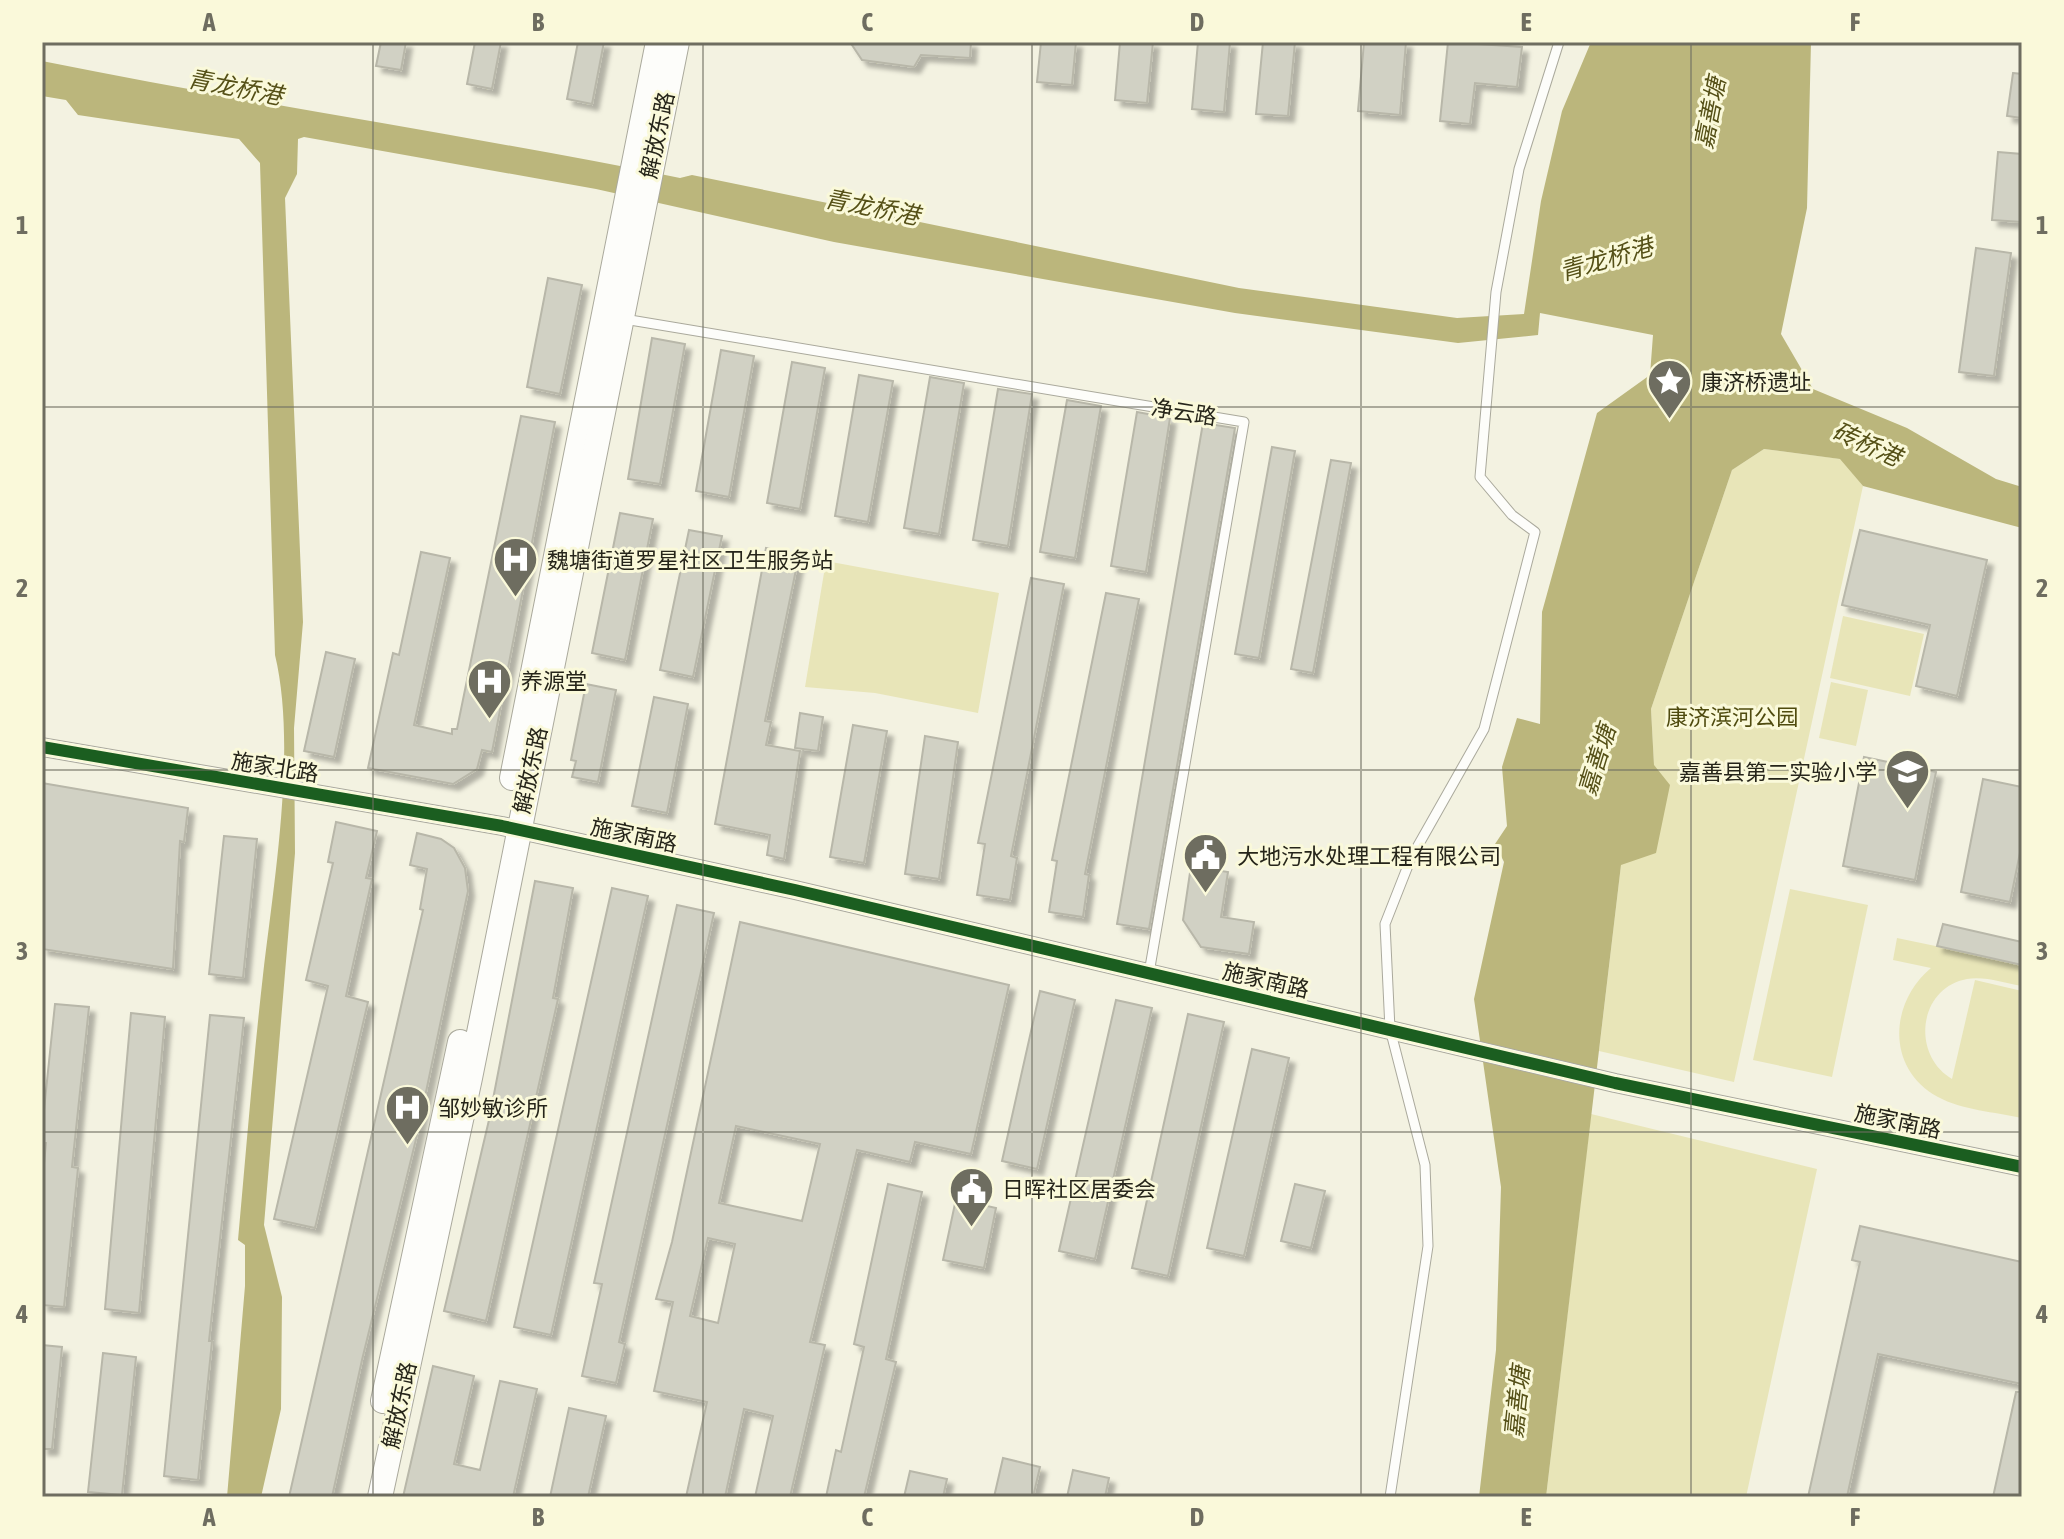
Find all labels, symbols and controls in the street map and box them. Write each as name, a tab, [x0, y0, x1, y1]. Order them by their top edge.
text: A	[202, 7, 216, 37]
text: B	[532, 7, 545, 37]
text: C	[861, 7, 873, 37]
text: D	[1190, 7, 1204, 37]
text: E	[1520, 7, 1532, 37]
text: F	[1850, 7, 1861, 37]
water label: 青龙桥港	[185, 65, 288, 110]
water label: 嘉善塘	[1690, 71, 1731, 151]
street label: 解放东路	[635, 89, 679, 181]
water label: 青龙桥港	[822, 185, 925, 230]
text: 1	[16, 210, 28, 240]
text: 1	[2036, 210, 2048, 240]
water label: 青龙桥港	[1556, 232, 1659, 285]
place icon: 康济桥遗址	[1646, 358, 1694, 421]
place label: 康济桥遗址	[1701, 369, 1811, 395]
street label: 净云路	[1149, 394, 1219, 430]
water label: 砖桥港	[1829, 417, 1908, 472]
hospital icon: 魏塘街道罗星社区卫生服务站	[492, 536, 540, 599]
place label: 魏塘街道罗星社区卫生服务站	[547, 547, 833, 573]
text: 2	[16, 573, 28, 603]
text: 2	[2036, 573, 2048, 603]
hospital icon: 养源堂	[466, 657, 514, 720]
place label: 养源堂	[521, 668, 587, 694]
park label: 康济滨河公园	[1666, 704, 1798, 730]
water label: 嘉善塘	[1574, 718, 1622, 798]
street label: 解放东路	[508, 724, 552, 816]
street label: 施家北路	[230, 747, 320, 787]
school or university icon: 嘉善县第二实验小学	[1884, 748, 1932, 811]
place label: 嘉善县第二实验小学	[1679, 759, 1877, 785]
street label: 施家南路	[588, 813, 680, 857]
public building icon: 大地污水处理工程有限公司	[1182, 832, 1230, 895]
place label: 大地污水处理工程有限公司	[1237, 843, 1501, 869]
text: 3	[16, 936, 28, 966]
text: 3	[2036, 936, 2048, 966]
street label: 施家南路	[1220, 957, 1312, 1003]
hospital icon: 邹妙敏诊所	[383, 1084, 431, 1147]
place label: 邹妙敏诊所	[438, 1095, 548, 1121]
street label: 施家南路	[1852, 1099, 1944, 1143]
public building icon: 日晖社区居委会	[947, 1165, 995, 1228]
place label: 日晖社区居委会	[1002, 1176, 1156, 1202]
text: 4	[15, 1299, 28, 1329]
text: 4	[2035, 1299, 2048, 1329]
street label: 解放东路	[377, 1359, 421, 1451]
water label: 嘉善塘	[1500, 1361, 1535, 1439]
text: A	[202, 1502, 216, 1532]
text: B	[532, 1502, 545, 1532]
text: C	[861, 1502, 873, 1532]
text: D	[1190, 1502, 1204, 1532]
text: E	[1520, 1502, 1532, 1532]
text: F	[1850, 1502, 1861, 1532]

